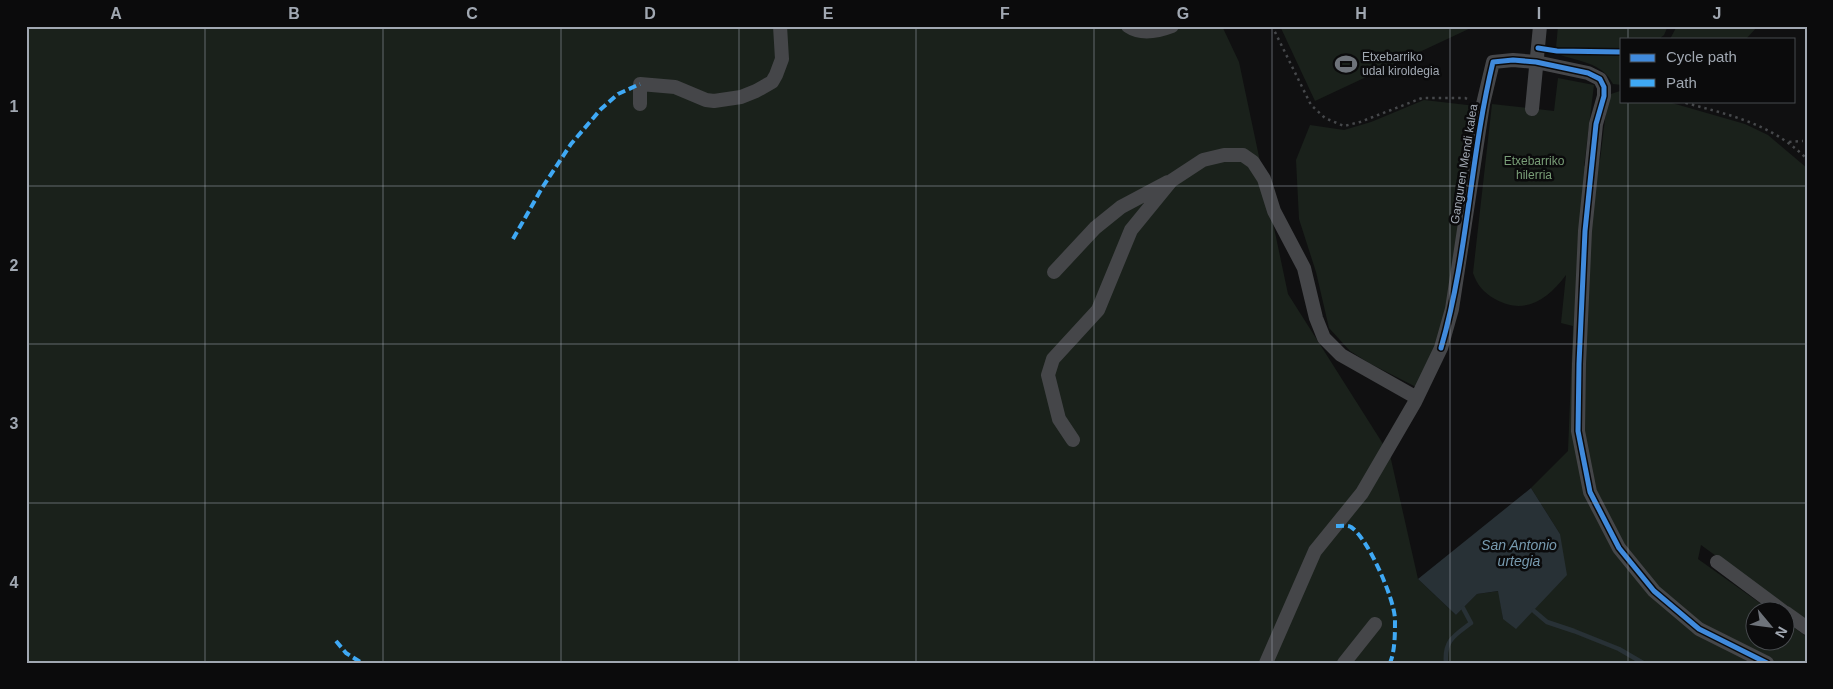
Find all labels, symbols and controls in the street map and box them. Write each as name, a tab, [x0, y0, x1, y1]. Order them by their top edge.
text: A	[110, 5, 122, 22]
text: B	[288, 5, 300, 22]
text: C	[466, 5, 478, 22]
text: D	[644, 5, 656, 22]
text: E	[823, 5, 834, 22]
text: F	[1000, 5, 1010, 22]
text: G	[1177, 5, 1189, 22]
text: H	[1355, 5, 1367, 22]
text: I	[1537, 5, 1541, 22]
text: J	[1713, 5, 1721, 22]
legend	[1620, 38, 1796, 102]
text: Cycle path	[1666, 48, 1737, 65]
place label: Etxebarriko udal kiroldegia	[1362, 50, 1440, 78]
sports icon: Etxebarriko udal kiroldegia	[1333, 51, 1359, 77]
text: Path	[1666, 74, 1697, 91]
text: 1	[10, 98, 19, 115]
street label: Ganguren Mendi kalea	[1448, 103, 1480, 225]
park label: Etxebarriko hilerria	[1504, 154, 1565, 182]
text: 2	[10, 257, 19, 274]
text: 3	[10, 415, 19, 432]
water label: San Antonio urtegia	[1481, 537, 1557, 569]
text: 4	[10, 574, 19, 591]
north arrow	[1746, 602, 1796, 652]
text: N	[1772, 624, 1791, 641]

